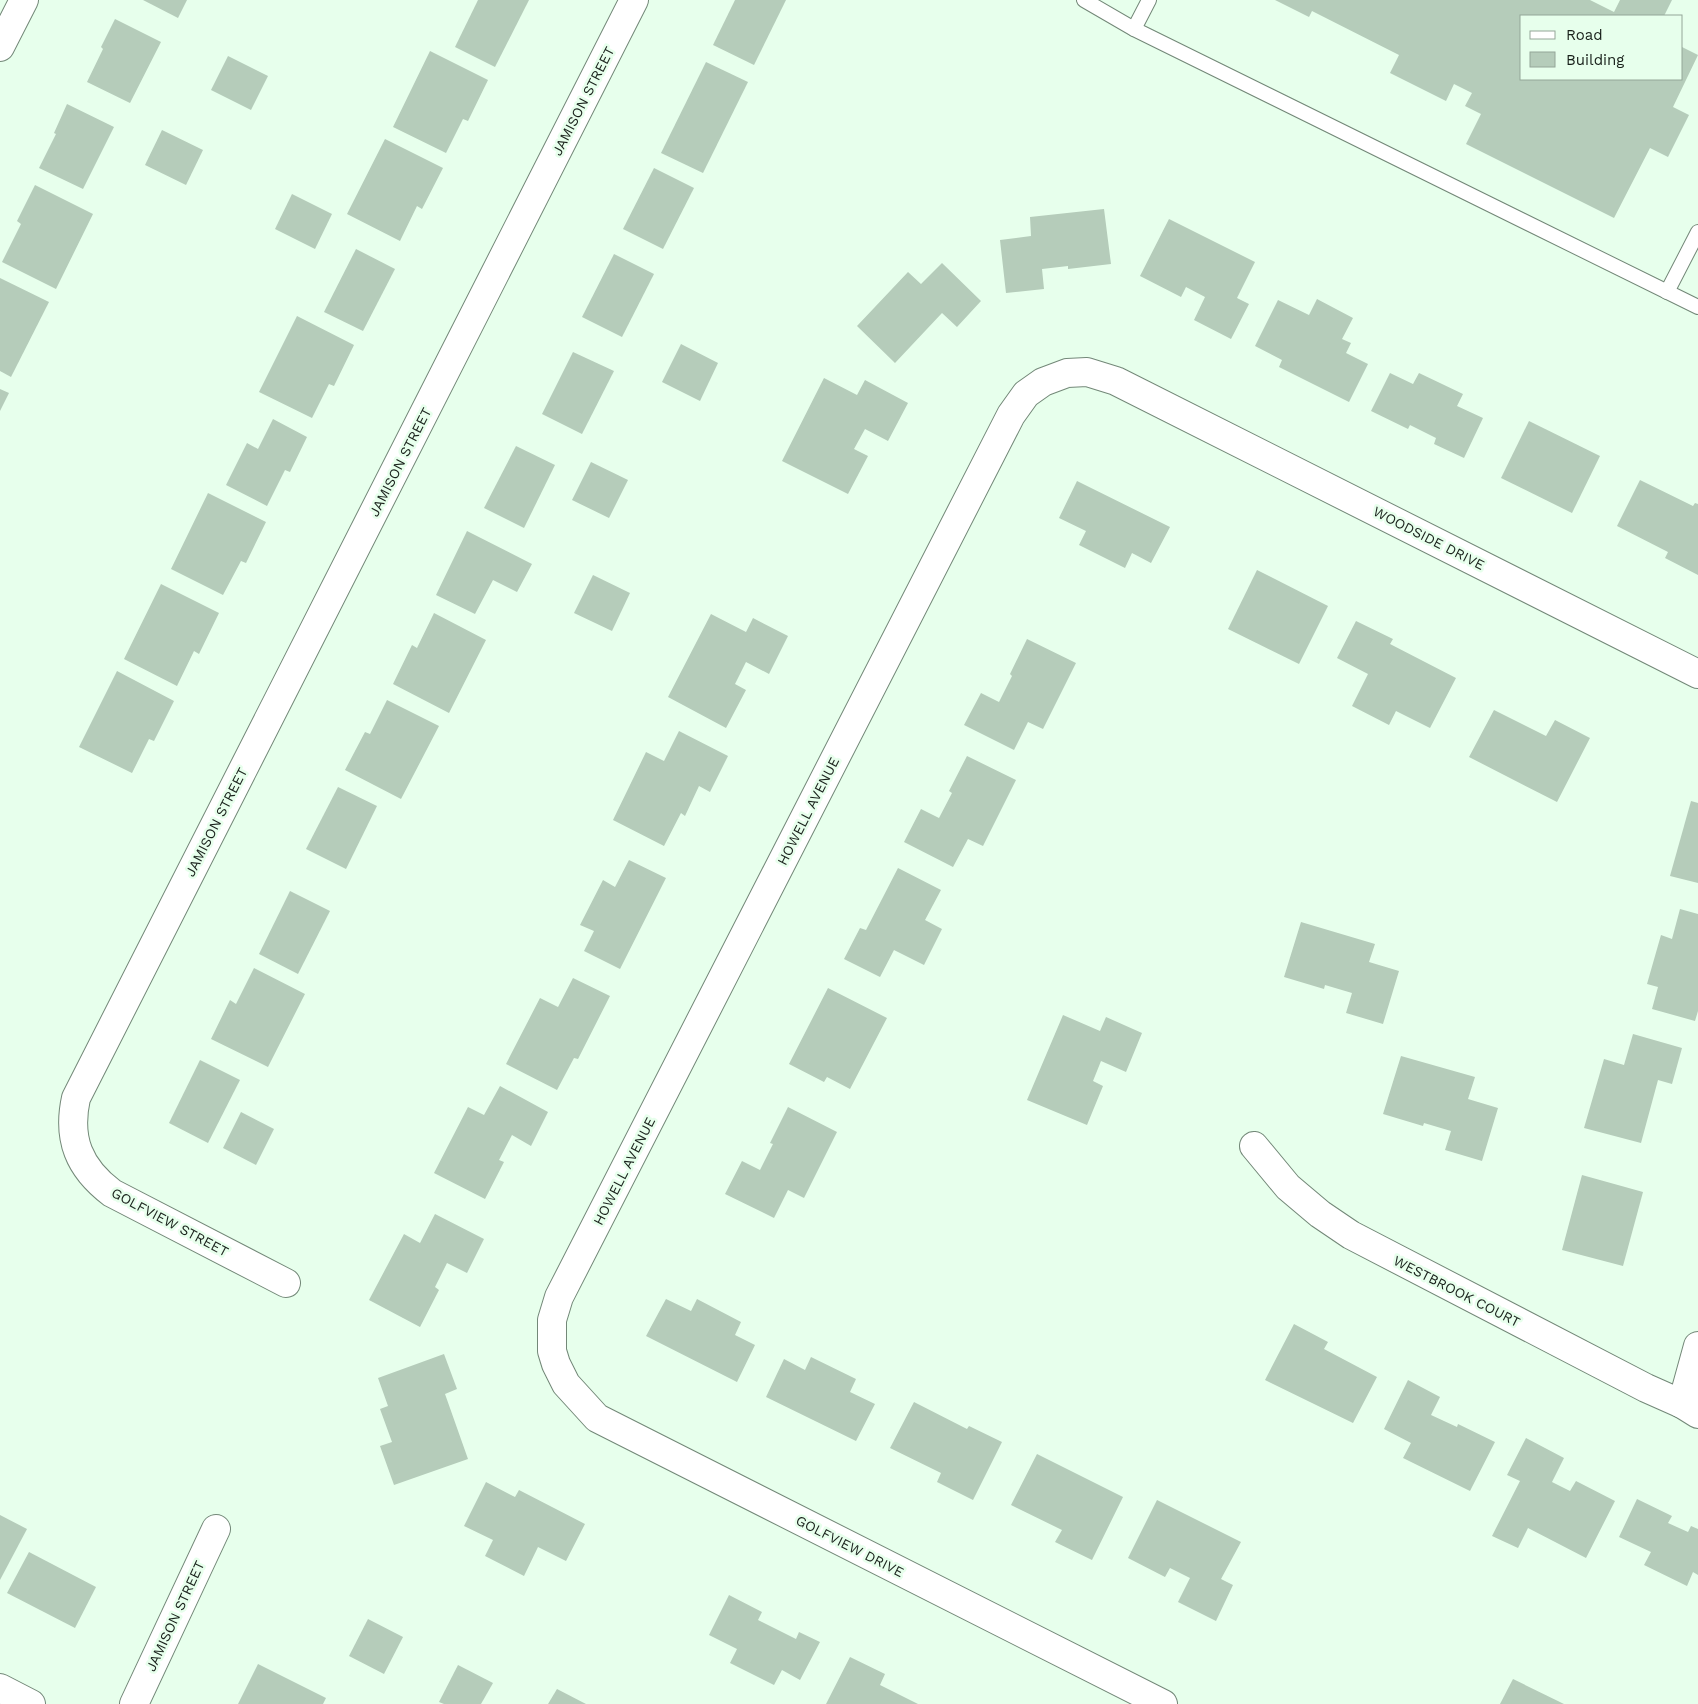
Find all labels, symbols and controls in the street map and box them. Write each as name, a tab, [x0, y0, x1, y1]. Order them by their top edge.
legend	[1520, 15, 1683, 80]
text: Road	[1566, 26, 1603, 44]
street label: JAMISON STREET	[549, 43, 618, 158]
text: Building	[1566, 51, 1624, 69]
street label: JAMISON STREET	[366, 404, 435, 519]
street label: WOODSIDE DRIVE	[1371, 503, 1487, 573]
street label: HOWELL AVENUE	[774, 754, 842, 868]
street label: JAMISON STREET	[182, 764, 251, 879]
street label: HOWELL AVENUE	[590, 1114, 658, 1228]
street label: GOLFVIEW STREET	[109, 1184, 232, 1260]
street label: WESTBROOK COURT	[1391, 1252, 1523, 1330]
street label: GOLFVIEW DRIVE	[793, 1512, 907, 1580]
street label: JAMISON STREET	[142, 1558, 208, 1674]

